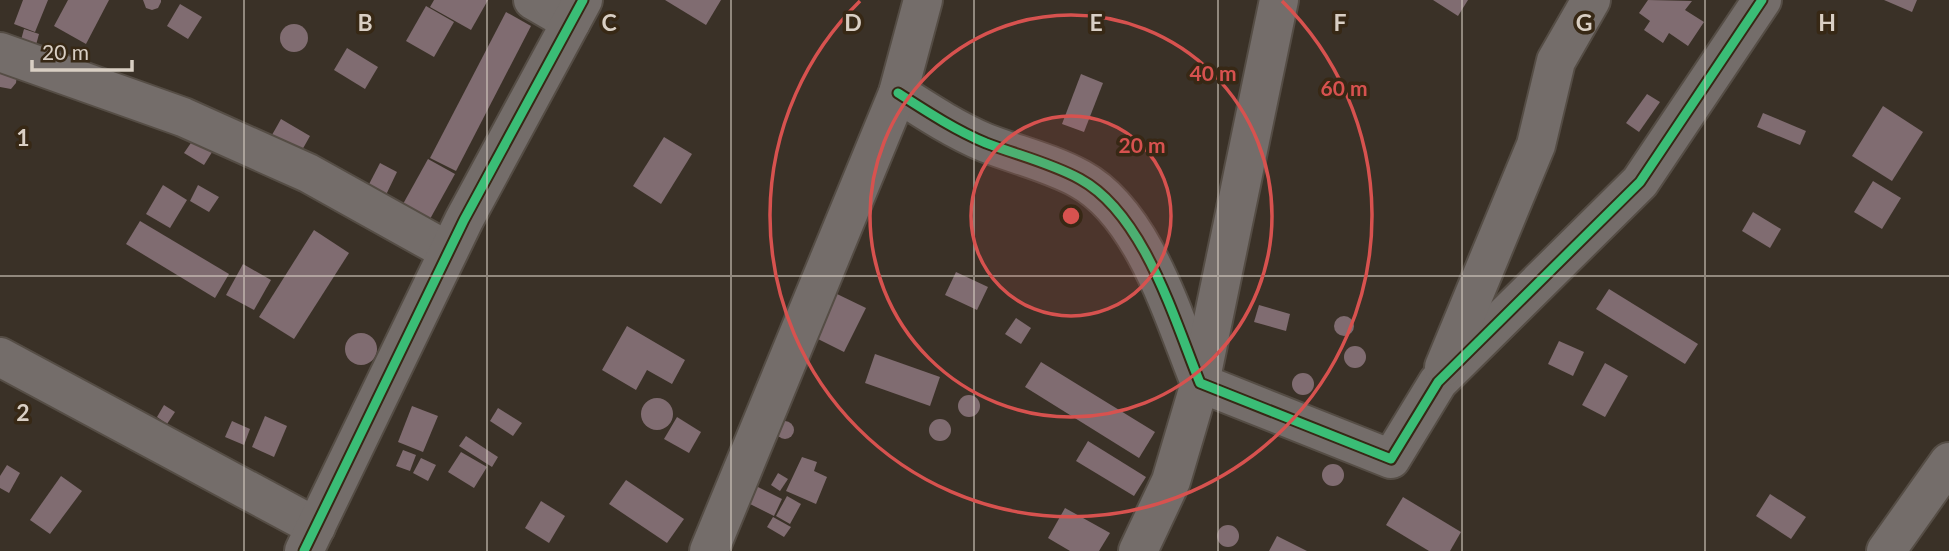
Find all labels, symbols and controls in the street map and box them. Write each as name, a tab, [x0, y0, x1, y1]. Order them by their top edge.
text: B	[357, 8, 373, 36]
text: C	[601, 8, 617, 36]
text: D	[844, 8, 862, 36]
text: E	[1089, 8, 1103, 36]
text: F	[1333, 8, 1347, 36]
text: G	[1576, 8, 1592, 36]
text: H	[1818, 8, 1836, 36]
scale bar	[32, 28, 131, 72]
text: 20 m	[42, 39, 89, 64]
text: 40 m	[1189, 60, 1237, 85]
text: 60 m	[1320, 75, 1368, 100]
text: 1	[16, 123, 30, 151]
text: 20 m	[1118, 132, 1166, 157]
centre of rings	[1059, 204, 1083, 228]
text: 2	[16, 398, 30, 426]

